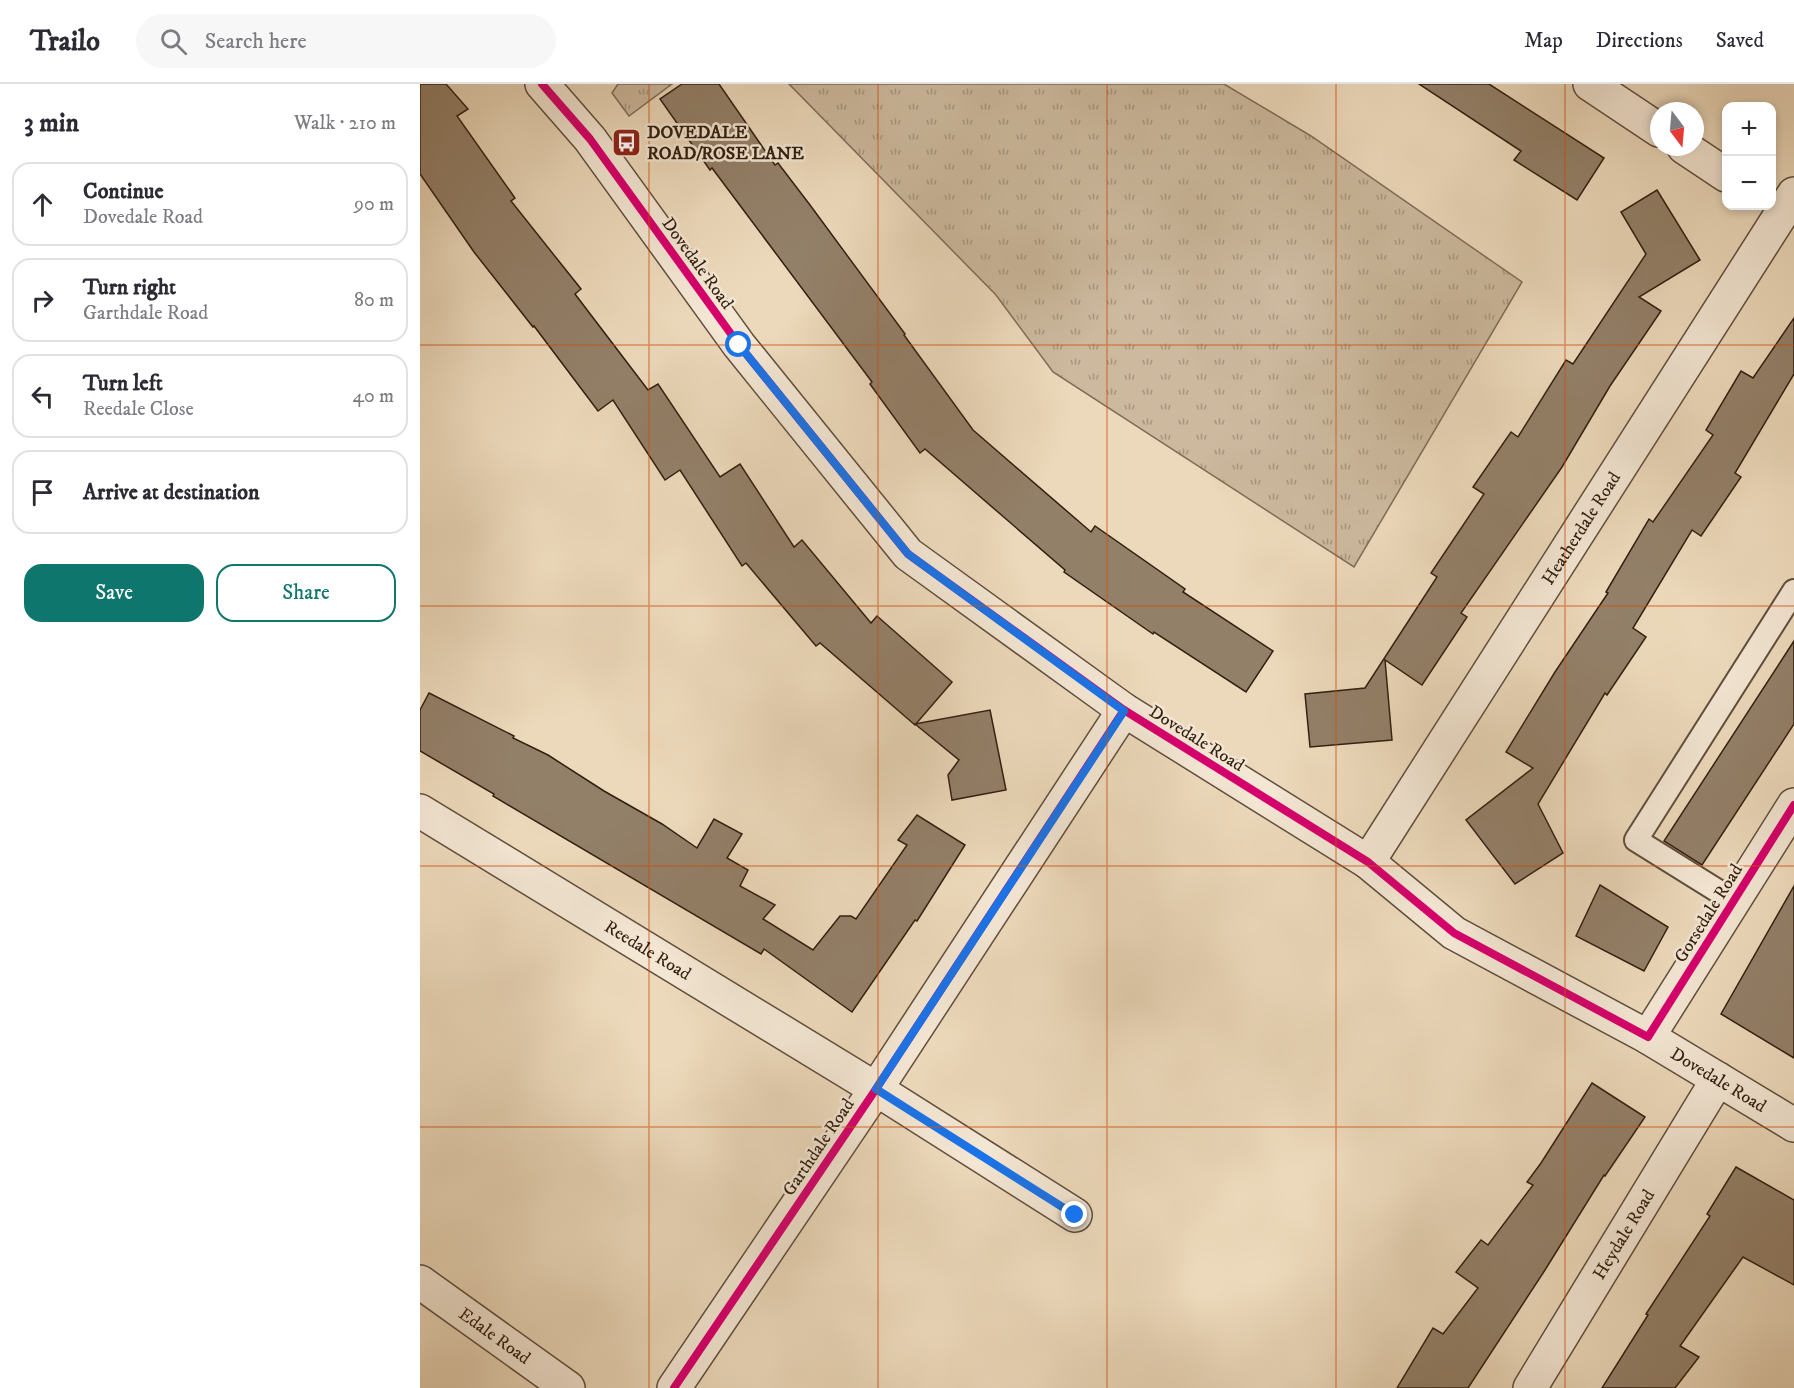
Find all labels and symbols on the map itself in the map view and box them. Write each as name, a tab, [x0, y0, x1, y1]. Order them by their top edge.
north arrow	[1650, 102, 1704, 156]
place label: DOVEDALE ROAD/ROSE LANE	[647, 122, 804, 165]
bus stop icon: DOVEDALE ROAD/ROSE LANE	[610, 126, 642, 158]
street label: Dovedale Road	[657, 213, 738, 314]
route start	[725, 331, 751, 357]
street label: Heatherdale Road	[1538, 468, 1626, 589]
street label: Dovedale Road	[1145, 701, 1248, 777]
street label: Gorsedale Road	[1670, 860, 1748, 967]
street label: Reedale Road	[600, 916, 695, 986]
street label: Dovedale Road	[1666, 1043, 1770, 1118]
street label: Garthdale Road	[778, 1095, 859, 1200]
street label: Heydale Road	[1589, 1186, 1660, 1284]
route end	[1061, 1201, 1087, 1227]
street label: Edale Road	[454, 1303, 535, 1370]

